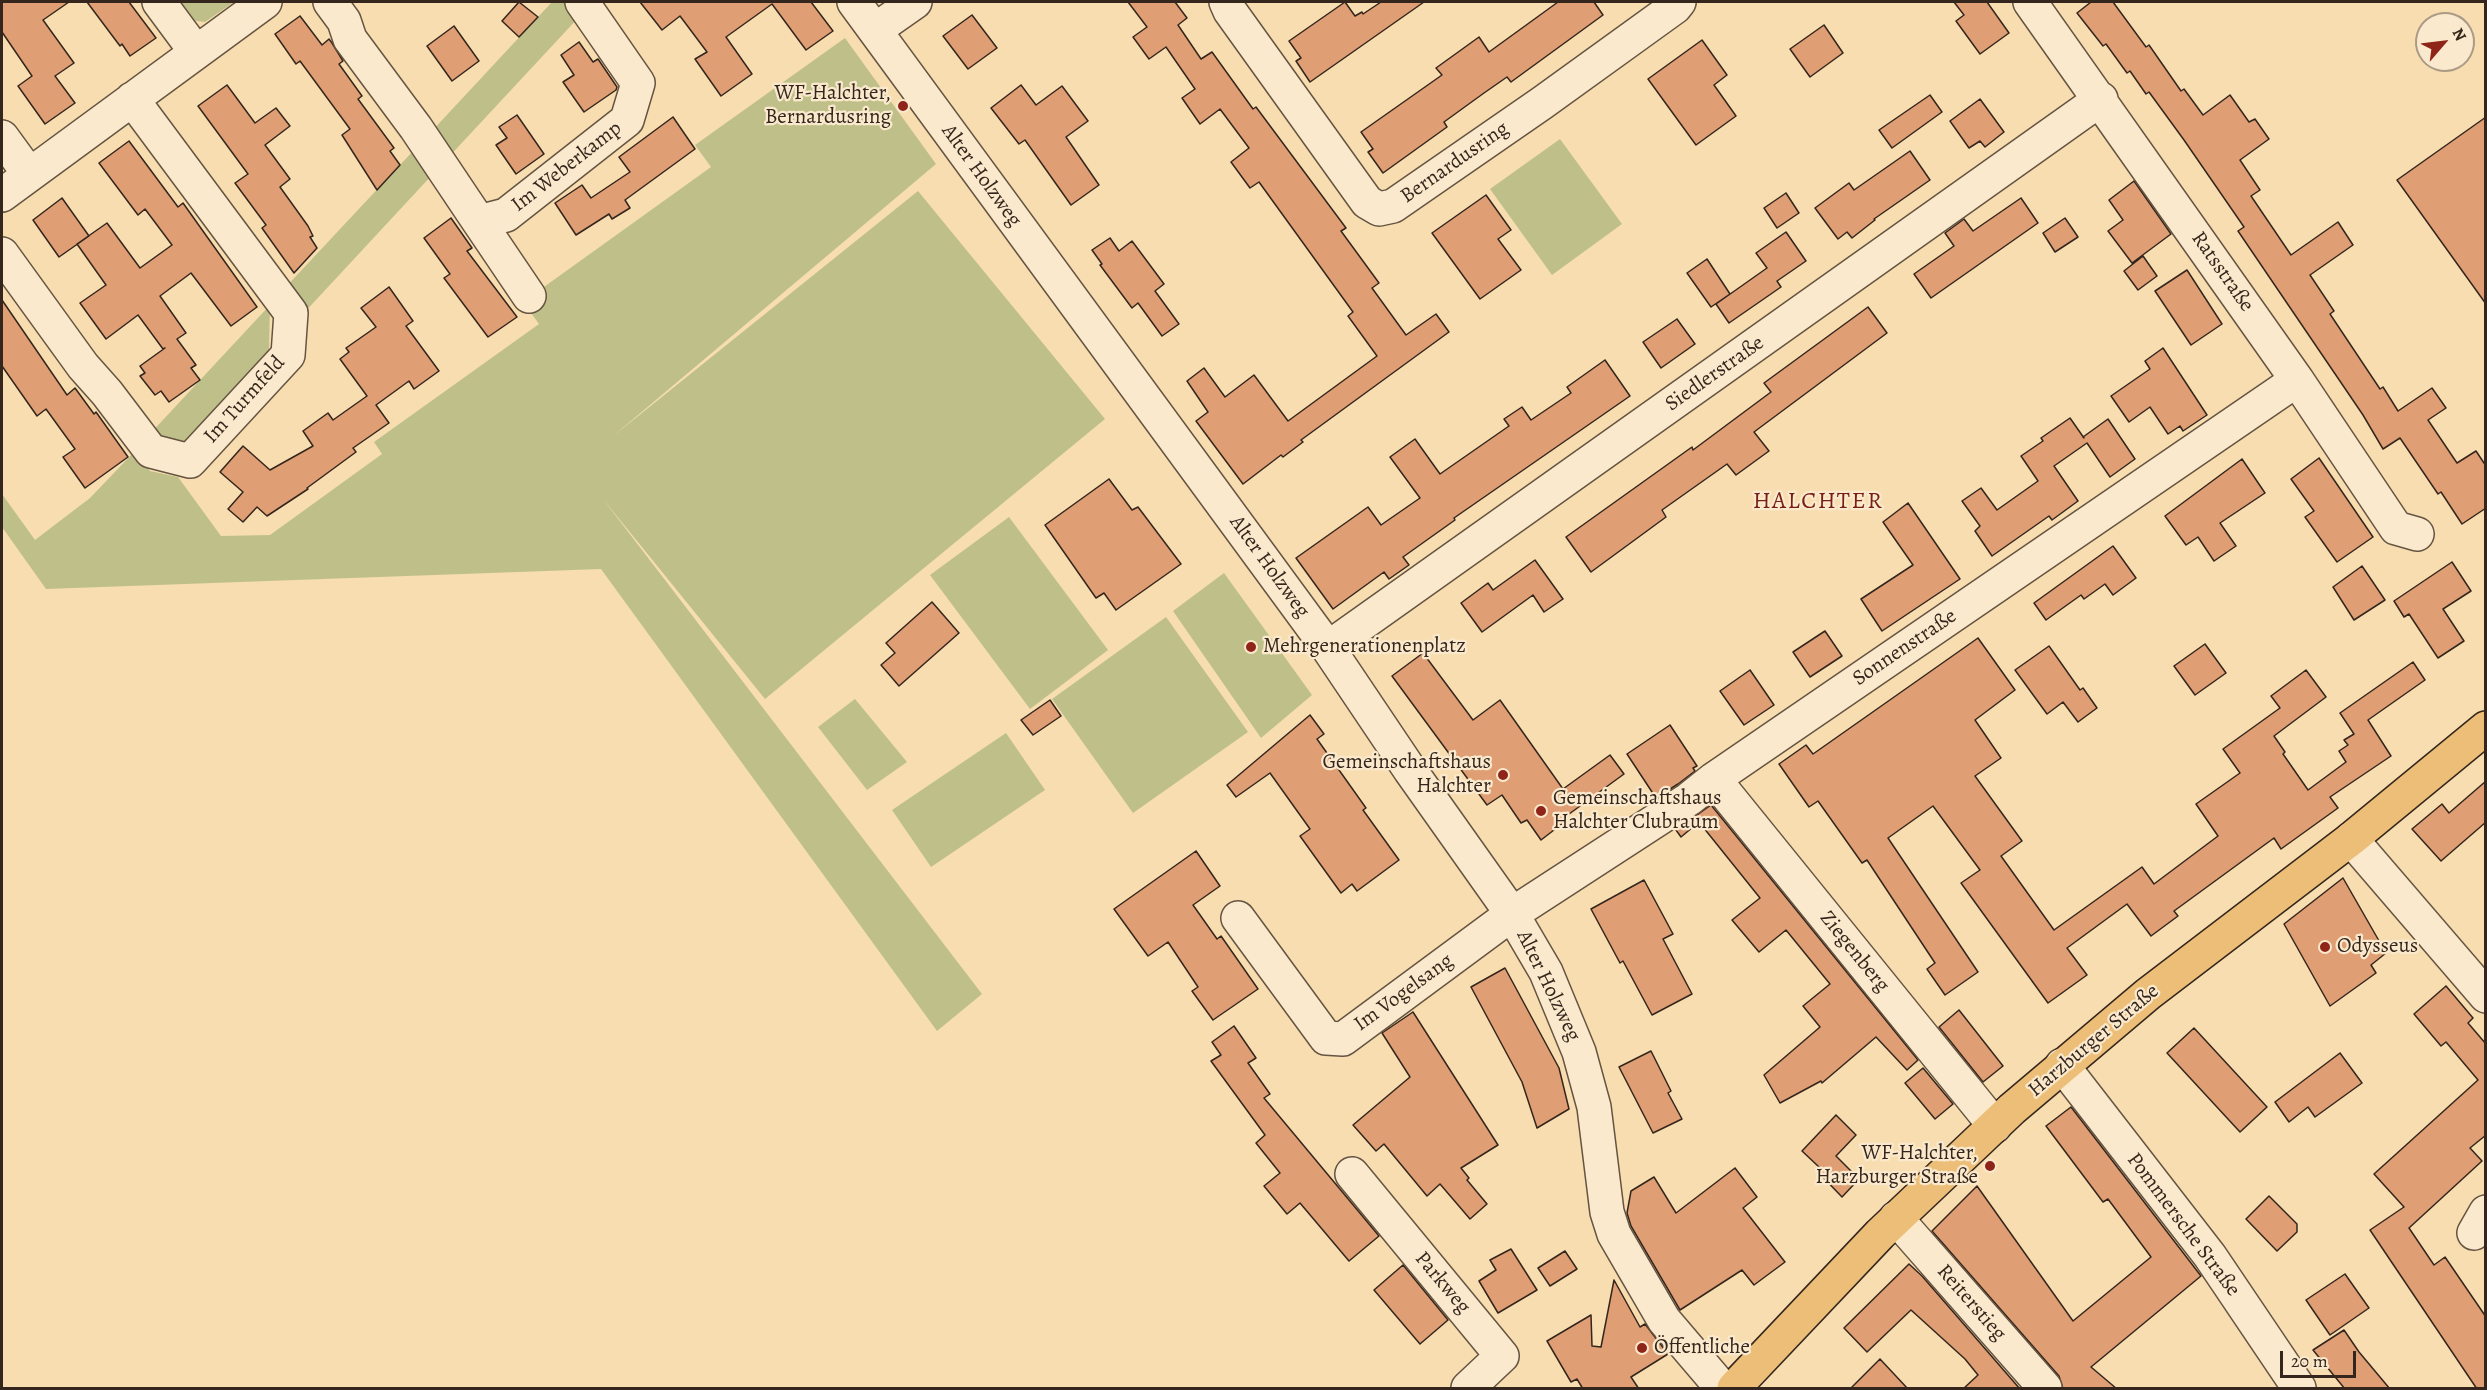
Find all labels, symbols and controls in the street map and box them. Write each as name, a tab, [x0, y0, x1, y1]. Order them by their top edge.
north arrow	[2415, 12, 2475, 72]
text: N	[2447, 24, 2472, 45]
place label: WF-Halchter, Bernardusring	[765, 81, 891, 131]
marker: WF-Halchter, Bernardusring	[896, 99, 910, 113]
street label: Im Weberkamp	[507, 116, 627, 218]
street label: Bernardusring	[1396, 117, 1514, 209]
street label: Alter Holzweg	[935, 120, 1027, 232]
street label: Ratsstraße	[2185, 227, 2259, 317]
street label: Siedlerstraße	[1661, 331, 1769, 417]
street label: Im Turmfeld	[199, 351, 291, 449]
district label: HALCHTER	[1753, 488, 1883, 516]
street label: Alter Holzweg	[1223, 511, 1315, 623]
street label: Sonnenstraße	[1848, 604, 1962, 692]
place label: Mehrgenerationenplatz	[1263, 634, 1466, 660]
marker: Mehrgenerationenplatz	[1244, 640, 1258, 654]
place label: Gemeinschaftshaus Halchter	[1322, 750, 1491, 800]
marker: Gemeinschaftshaus Halchter	[1496, 768, 1510, 782]
place label: Gemeinschaftshaus Halchter Clubraum	[1553, 786, 1722, 836]
marker: Gemeinschaftshaus Halchter Clubraum	[1534, 804, 1548, 818]
street label: Ziegenberg	[1814, 906, 1894, 998]
street label: Alter Holzweg	[1510, 926, 1586, 1046]
place label: Odysseus	[2337, 934, 2418, 960]
marker: Odysseus	[2318, 940, 2332, 954]
street label: Im Vogelsang	[1350, 949, 1458, 1037]
street label: Harzburger Straße	[2024, 979, 2164, 1103]
place label: WF-Halchter, Harzburger Straße	[1815, 1141, 1978, 1191]
street label: Pommersche Straße	[2121, 1148, 2245, 1302]
marker: WF-Halchter, Harzburger Straße	[1983, 1159, 1997, 1173]
street label: Parkweg	[1409, 1247, 1475, 1319]
street label: Reiterstieg	[1931, 1260, 2011, 1346]
place label: Öffentliche	[1654, 1335, 1750, 1361]
scale bar	[2283, 1339, 2360, 1377]
marker: Öffentliche	[1635, 1341, 1649, 1355]
text: 20 m	[2291, 1349, 2328, 1373]

